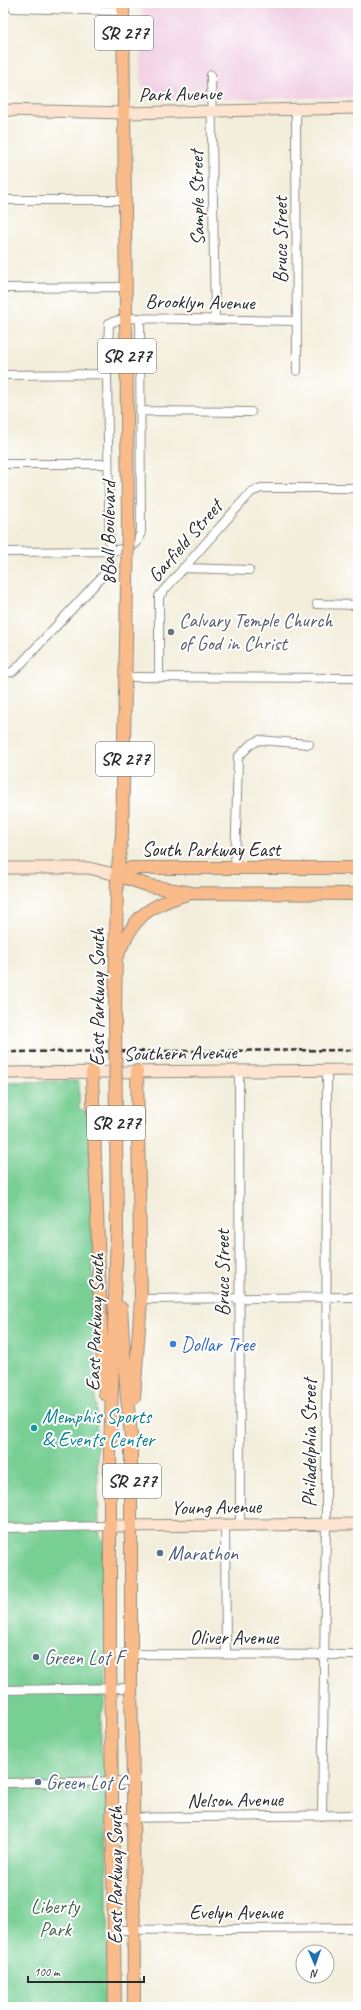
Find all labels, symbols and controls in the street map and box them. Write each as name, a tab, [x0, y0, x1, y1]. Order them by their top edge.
road number: SR 277	[95, 16, 153, 50]
street label: Park Avenue	[138, 81, 223, 107]
street label: Sample Street	[184, 147, 210, 246]
street label: Bruce Street	[268, 194, 293, 283]
street label: Brooklyn Avenue	[145, 289, 256, 315]
road number: SR 277	[98, 339, 156, 373]
street label: 8Ball Boulevard	[96, 478, 121, 585]
street label: Garfield Street	[142, 492, 230, 587]
place label: Calvary Temple Church of God in Christ	[179, 608, 333, 656]
marker: Calvary Temple Church of God in Christ	[166, 627, 176, 637]
road number: SR 277	[96, 742, 154, 776]
street label: South Parkway East	[142, 837, 283, 862]
street label: East Parkway South	[85, 927, 110, 1066]
street label: Southern Avenue	[123, 1039, 238, 1066]
road number: SR 277	[87, 1106, 145, 1140]
street label: Bruce Street	[210, 1227, 235, 1316]
street label: East Parkway South	[80, 1252, 110, 1392]
place label: Dollar Tree	[181, 1332, 256, 1357]
marker: Dollar Tree	[168, 1339, 178, 1349]
street label: Philadelphia Street	[297, 1375, 322, 1507]
place label: Memphis Sports & Events Center	[42, 1404, 156, 1452]
marker: Memphis Sports & Events Center	[29, 1423, 39, 1433]
road number: SR 277	[103, 1464, 161, 1498]
street label: Young Avenue	[171, 1494, 263, 1520]
place label: Marathon	[168, 1541, 239, 1566]
marker: Marathon	[155, 1548, 165, 1558]
street label: Oliver Avenue	[190, 1625, 280, 1650]
place label: Green Lot F	[44, 1645, 128, 1670]
marker: Green Lot F	[31, 1652, 41, 1662]
place label: Green Lot C	[46, 1770, 129, 1795]
marker: Green Lot C	[33, 1777, 43, 1787]
street label: Nelson Avenue	[187, 1787, 285, 1813]
street label: East Parkway South	[103, 1805, 128, 1944]
park label: Liberty Park	[31, 1894, 81, 1942]
street label: Evelyn Avenue	[189, 1900, 284, 1925]
north arrow	[295, 1944, 335, 1984]
scale bar	[28, 1958, 144, 1984]
text: 100 m	[34, 1964, 61, 1980]
text: N	[310, 1967, 319, 1981]

